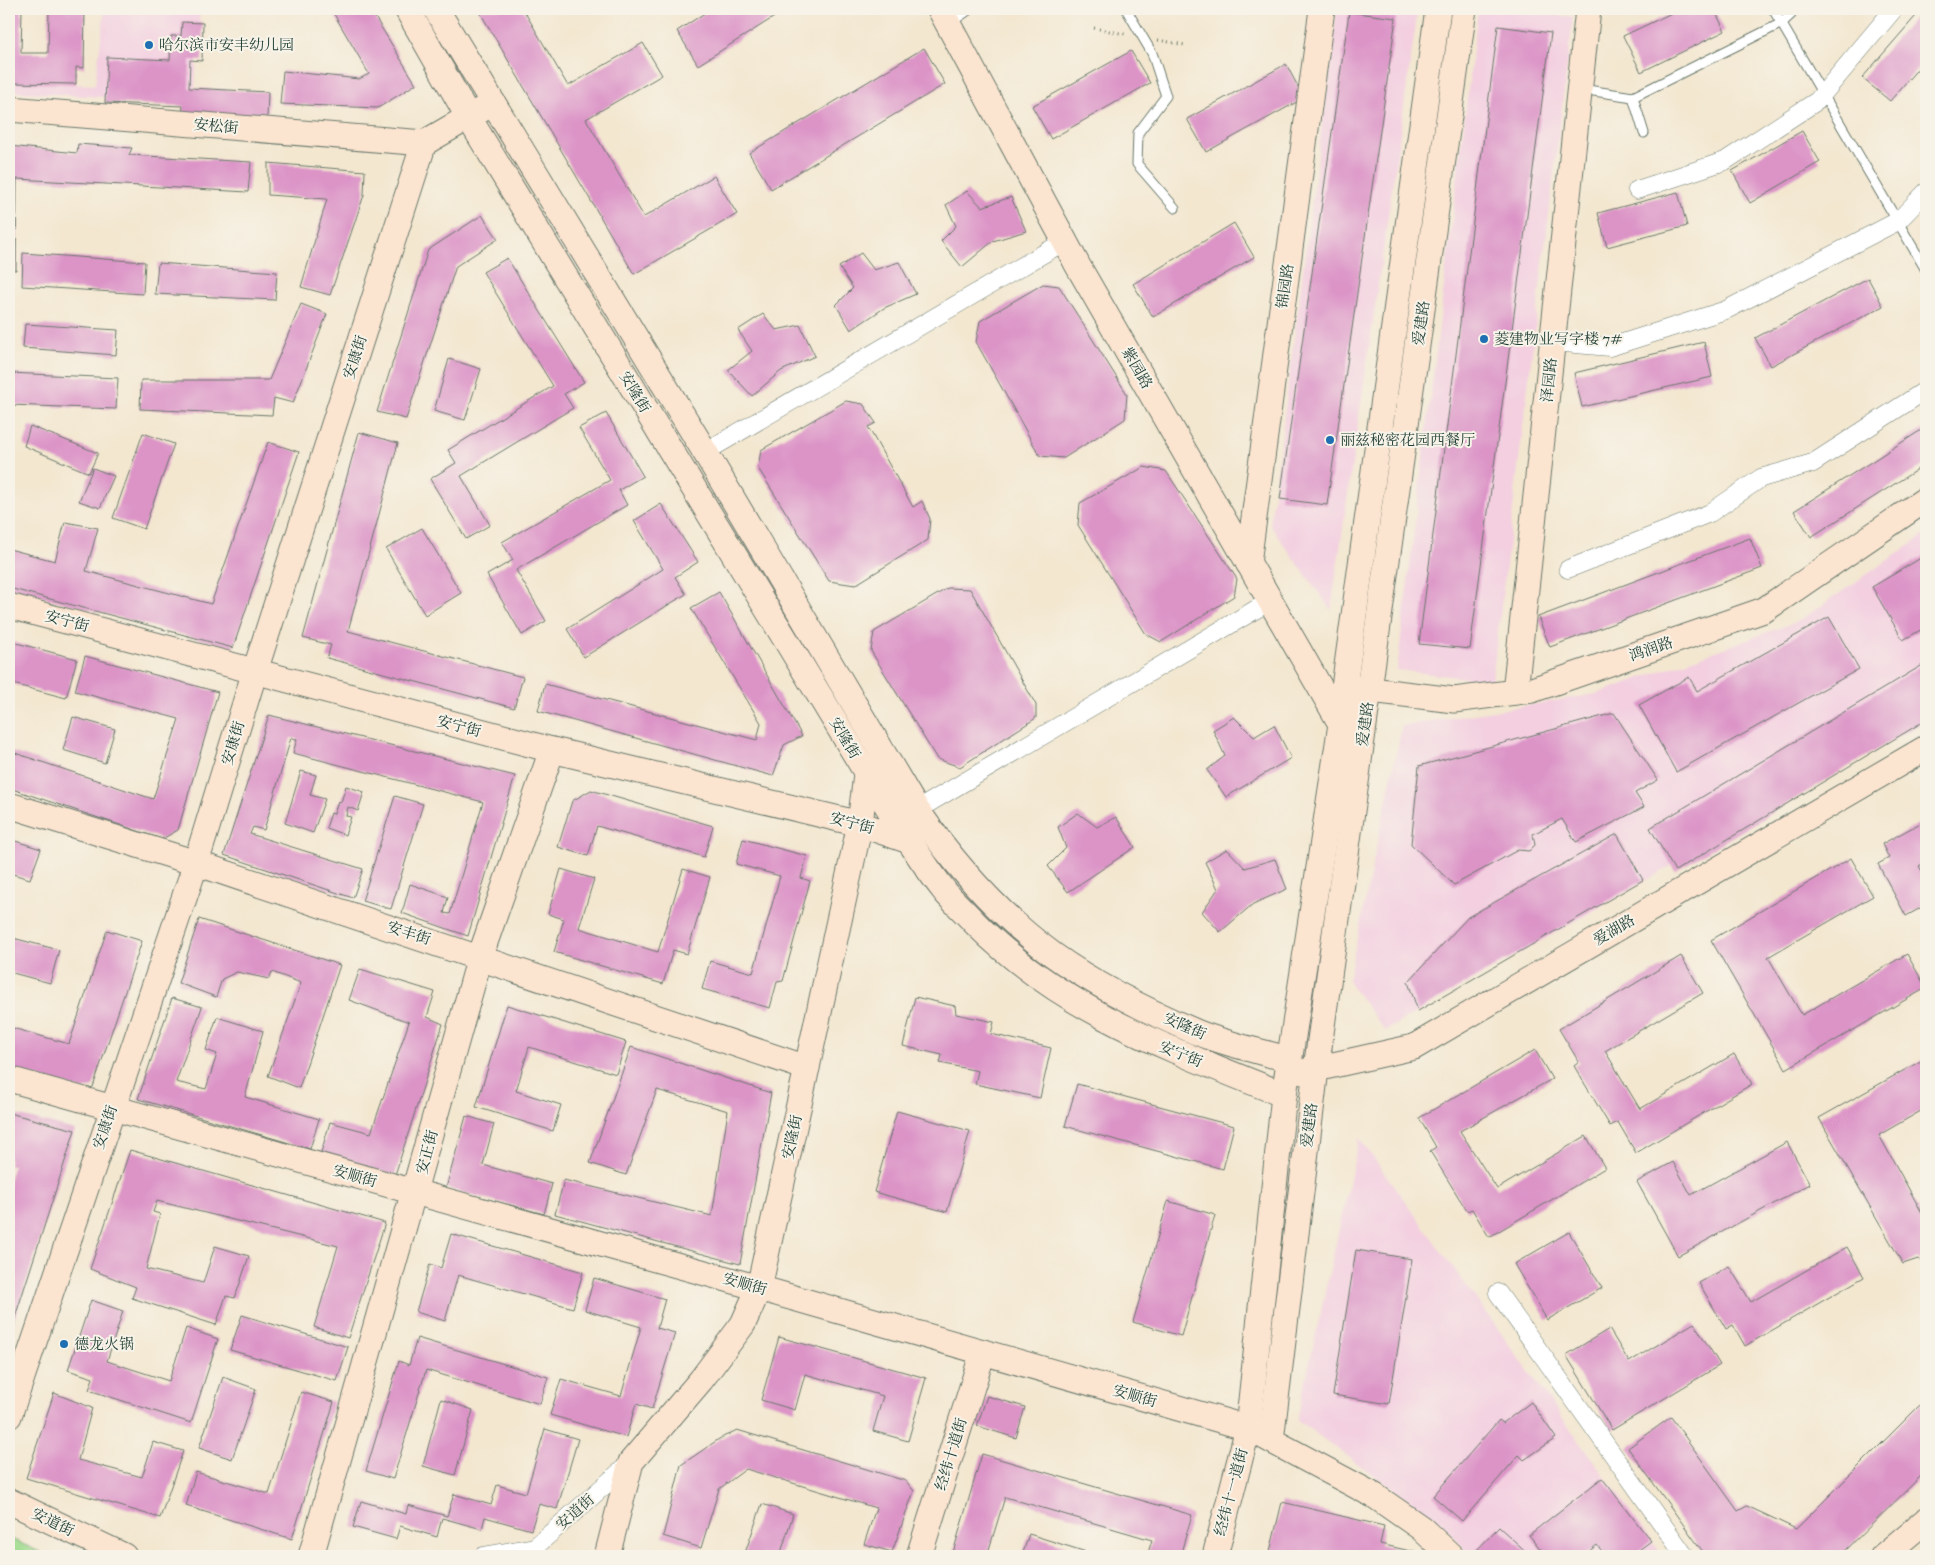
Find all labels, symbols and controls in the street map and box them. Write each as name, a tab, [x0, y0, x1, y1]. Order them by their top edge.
place label: 哈尔滨市安丰幼儿园	[159, 36, 294, 54]
marker: 哈尔滨市安丰幼儿园	[143, 39, 155, 51]
street label: 安松街	[193, 115, 239, 137]
street label: 锦园路	[1273, 262, 1297, 310]
street label: 爱建路	[1409, 299, 1433, 347]
place label: 菱建物业写字楼 7#	[1494, 330, 1623, 348]
street label: 安康街	[339, 333, 371, 381]
marker: 菱建物业写字楼 7#	[1478, 333, 1490, 345]
street label: 紫园路	[1118, 344, 1156, 392]
street label: 泽园路	[1538, 357, 1560, 403]
street label: 安隆街	[616, 368, 654, 416]
place label: 丽兹秘密花园西餐厅	[1340, 431, 1475, 449]
marker: 丽兹秘密花园西餐厅	[1324, 434, 1336, 446]
street label: 安宁街	[43, 606, 91, 636]
street label: 鸿润路	[1627, 633, 1675, 665]
street label: 爱建路	[1353, 700, 1377, 748]
street label: 安宁街	[435, 711, 483, 741]
street label: 安隆街	[826, 714, 864, 762]
street label: 安康街	[218, 719, 248, 767]
street label: 安宁街	[828, 808, 876, 838]
street label: 爱湖路	[1590, 911, 1638, 949]
street label: 安丰街	[385, 917, 433, 949]
street label: 安隆街	[1161, 1009, 1209, 1043]
street label: 安宁街	[1157, 1037, 1205, 1071]
street label: 爱建路	[1297, 1102, 1321, 1148]
street label: 安康街	[89, 1103, 121, 1151]
street label: 安隆街	[779, 1113, 805, 1161]
street label: 安正街	[412, 1128, 442, 1176]
street label: 安顺街	[331, 1161, 379, 1191]
street label: 安顺街	[721, 1269, 769, 1299]
place label: 德龙火锅	[74, 1335, 134, 1353]
marker: 德龙火锅	[58, 1338, 70, 1350]
street label: 安顺街	[1111, 1381, 1159, 1411]
street label: 经纬十道街	[931, 1415, 971, 1493]
street label: 经纬十一道街	[1211, 1446, 1251, 1538]
street label: 安道街	[552, 1490, 598, 1534]
street label: 安道街	[29, 1504, 77, 1540]

